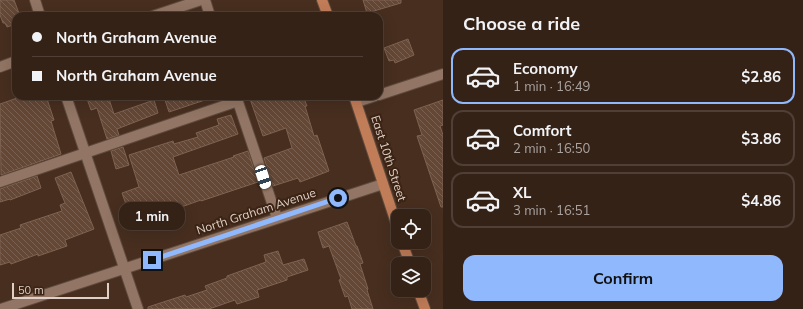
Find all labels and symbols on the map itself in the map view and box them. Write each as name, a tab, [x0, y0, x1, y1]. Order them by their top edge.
street label: East 10th Street	[368, 113, 410, 203]
car	[254, 164, 272, 190]
street label: North Graham Avenue	[194, 185, 318, 237]
route start	[329, 189, 347, 207]
callout: 1 min	[119, 202, 185, 230]
route end	[143, 251, 161, 269]
scale bar	[12, 281, 109, 300]

